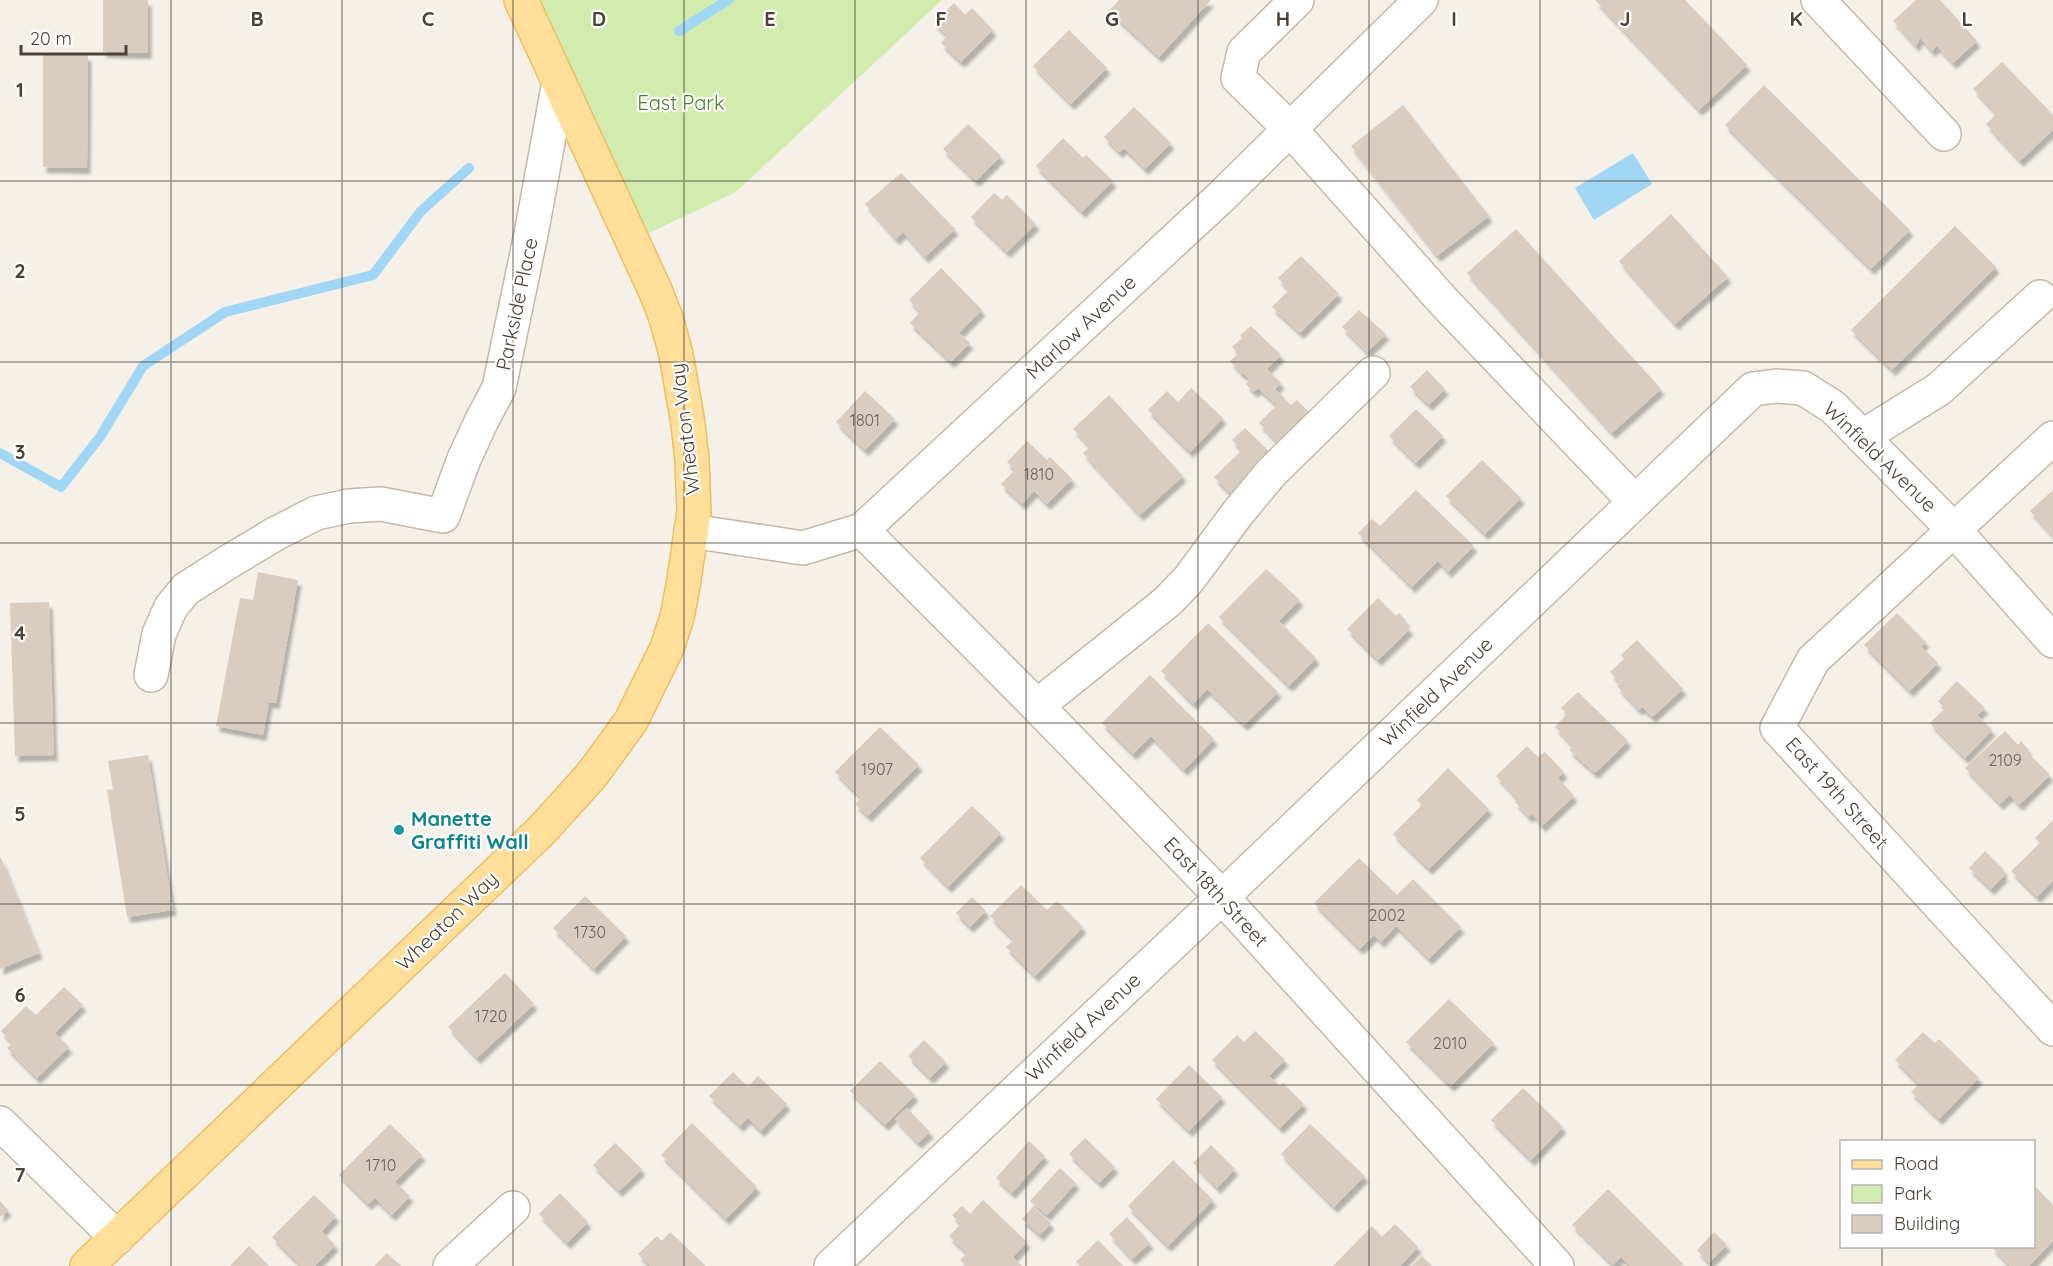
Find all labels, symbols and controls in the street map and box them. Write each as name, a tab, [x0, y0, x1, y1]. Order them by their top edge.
text: B	[250, 6, 264, 31]
text: C	[422, 6, 435, 31]
text: D	[592, 6, 606, 31]
text: E	[764, 6, 776, 31]
text: F	[935, 6, 947, 31]
text: G	[1105, 6, 1119, 31]
text: H	[1276, 6, 1290, 31]
text: I	[1451, 6, 1457, 31]
text: J	[1619, 6, 1631, 31]
text: K	[1789, 6, 1803, 31]
text: L	[1961, 6, 1973, 31]
scale bar	[21, 18, 126, 56]
text: 20 m	[30, 27, 72, 50]
text: 1	[16, 77, 24, 102]
park label: East Park	[637, 90, 725, 115]
street label: Parkside Place	[490, 235, 543, 373]
text: 2	[14, 258, 26, 283]
street label: Marlow Avenue	[1020, 269, 1141, 384]
street label: Wheaton Way	[664, 362, 705, 496]
street label: Winfield Avenue	[1818, 396, 1942, 517]
house number: 1801	[850, 410, 880, 430]
text: 3	[15, 439, 25, 464]
house number: 1810	[1024, 464, 1054, 484]
text: 4	[14, 620, 26, 645]
street label: Winfield Avenue	[1374, 631, 1498, 752]
street label: East 19th Street	[1781, 732, 1894, 854]
house number: 2109	[1988, 750, 2022, 770]
house number: 1907	[861, 759, 893, 779]
text: 5	[14, 801, 26, 826]
place label: Manette Graffiti Wall	[411, 806, 529, 854]
marker: Manette Graffiti Wall	[392, 823, 406, 837]
street label: East 18th Street	[1159, 831, 1274, 952]
street label: Wheaton Way	[390, 866, 503, 976]
house number: 2002	[1369, 905, 1406, 925]
house number: 1730	[574, 922, 606, 942]
street label: Winfield Avenue	[1020, 967, 1145, 1086]
text: 6	[14, 982, 26, 1007]
house number: 1720	[475, 1006, 507, 1026]
house number: 2010	[1433, 1033, 1467, 1053]
legend	[1840, 1140, 2035, 1248]
text: Road	[1894, 1152, 1939, 1175]
house number: 1710	[366, 1155, 396, 1175]
text: 7	[15, 1162, 26, 1187]
text: Park	[1894, 1182, 1932, 1205]
text: Building	[1894, 1212, 1960, 1235]

